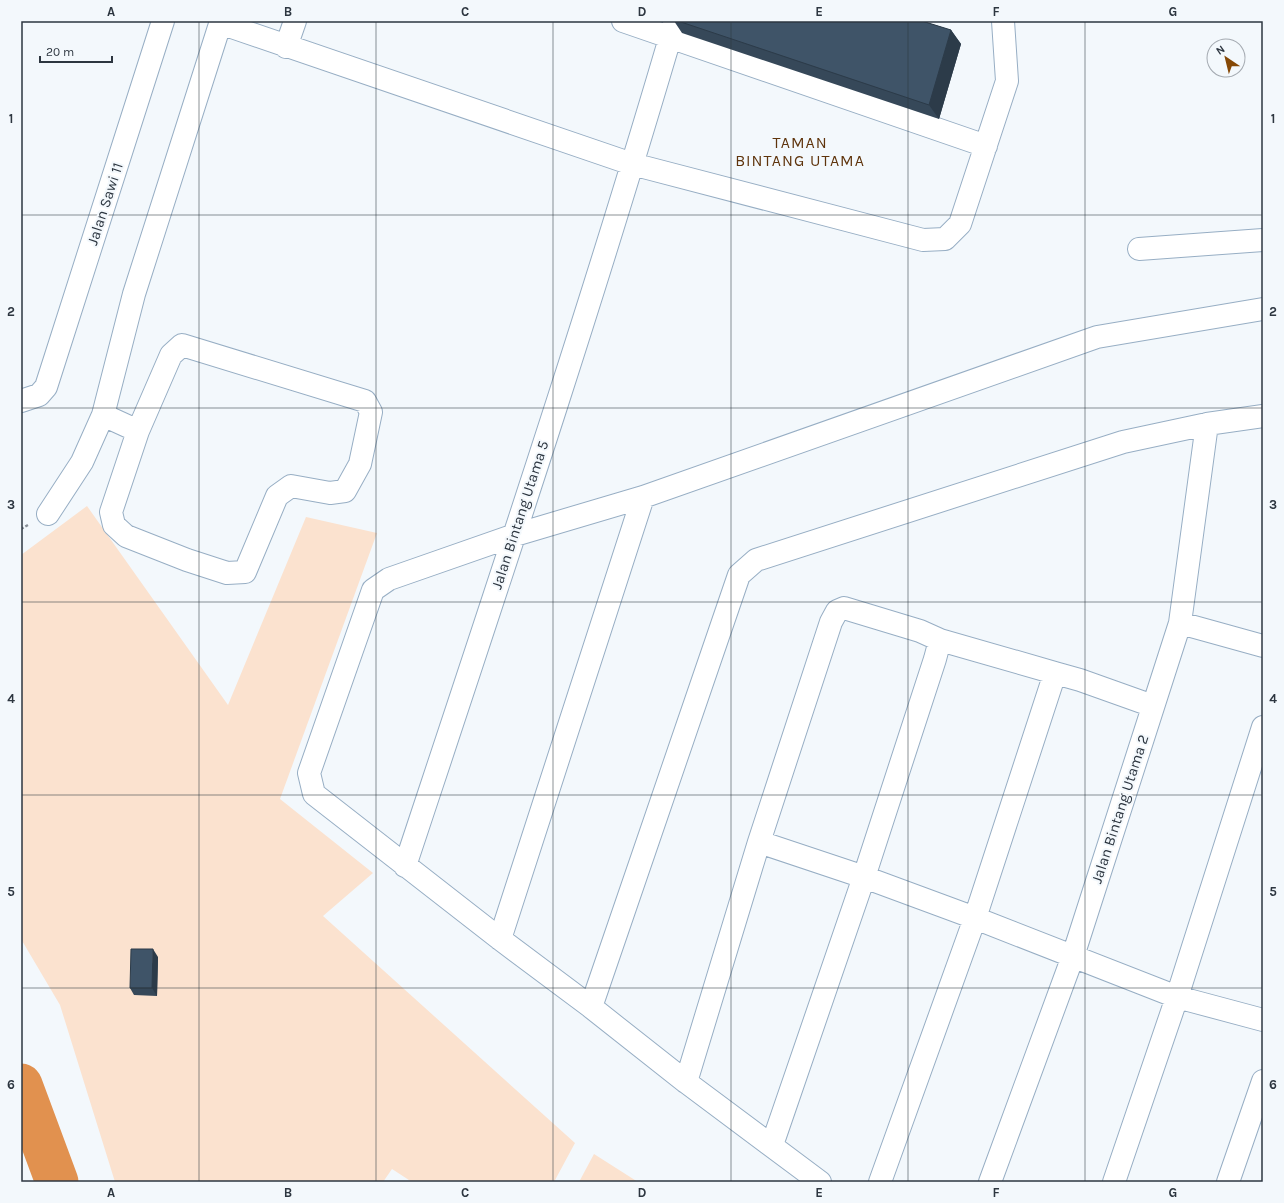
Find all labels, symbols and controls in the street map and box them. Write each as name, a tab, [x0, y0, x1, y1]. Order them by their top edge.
text: A	[107, 4, 115, 19]
text: B	[284, 4, 292, 19]
text: C	[461, 4, 469, 19]
text: D	[638, 4, 647, 19]
text: E	[815, 4, 823, 19]
text: F	[992, 4, 1000, 19]
text: G	[1169, 4, 1177, 19]
scale bar	[40, 38, 112, 64]
north arrow	[1206, 38, 1246, 78]
text: N	[1214, 43, 1228, 58]
text: 20 m	[46, 45, 74, 59]
text: 1	[9, 111, 13, 126]
text: 1	[1271, 111, 1275, 126]
district label: TAMAN BINTANG UTAMA	[735, 133, 865, 170]
street label: Jalan Sawi 11	[83, 161, 127, 247]
text: 2	[7, 304, 15, 319]
text: 2	[1269, 304, 1277, 319]
street label: Jalan Bintang Utama 5	[487, 438, 553, 592]
text: 3	[7, 497, 15, 512]
text: 3	[1269, 497, 1277, 512]
text: 4	[7, 691, 15, 706]
text: 4	[1269, 691, 1277, 706]
street label: Jalan Bintang Utama 2	[1087, 732, 1153, 886]
text: 5	[7, 884, 15, 899]
text: 5	[1269, 884, 1277, 899]
text: 6	[7, 1077, 15, 1092]
text: 6	[1269, 1077, 1277, 1092]
text: A	[107, 1185, 115, 1200]
text: B	[284, 1185, 292, 1200]
text: C	[461, 1185, 469, 1200]
text: D	[638, 1185, 647, 1200]
text: E	[815, 1185, 823, 1200]
text: F	[992, 1185, 1000, 1200]
text: G	[1169, 1185, 1177, 1200]

